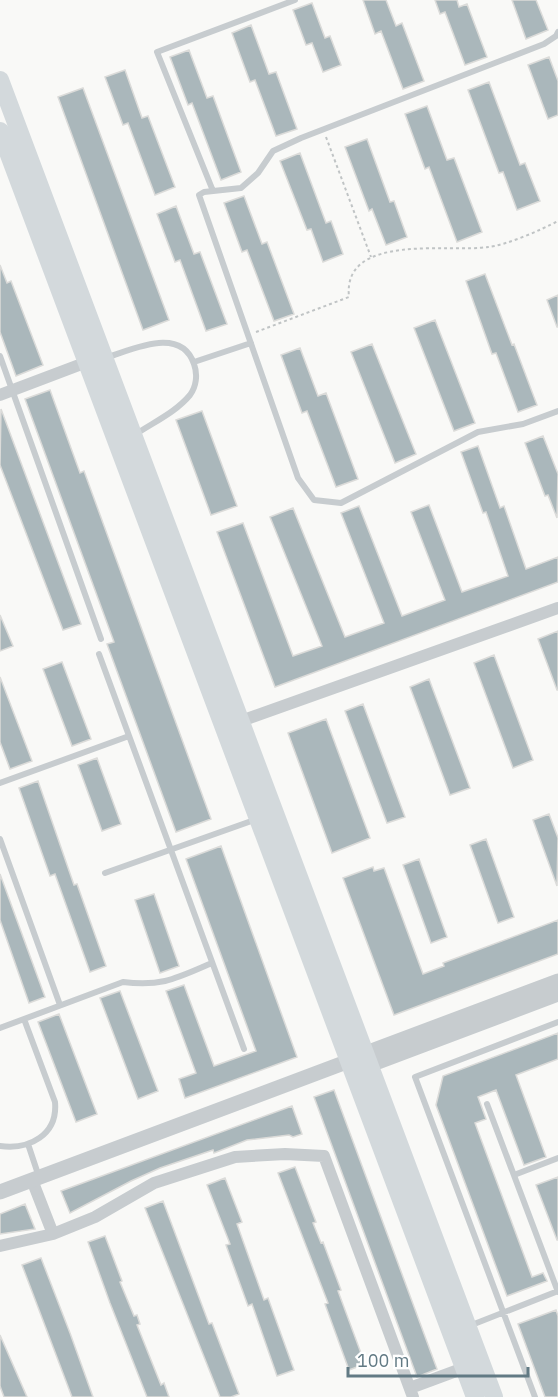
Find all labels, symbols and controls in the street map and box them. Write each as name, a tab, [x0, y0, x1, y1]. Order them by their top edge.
scale bar	[348, 1340, 528, 1378]
text: 100 m	[357, 1349, 409, 1372]

